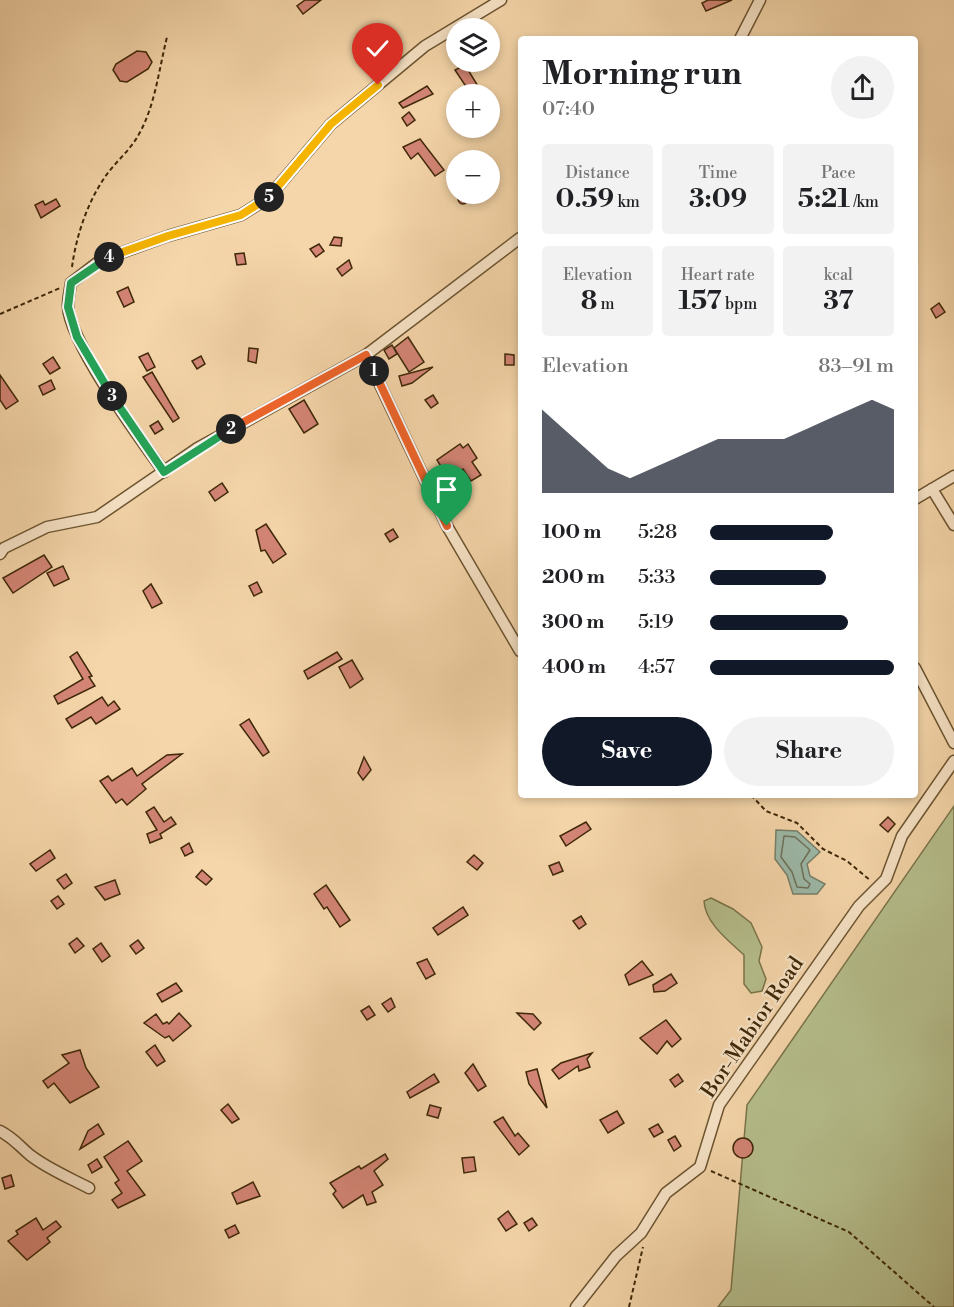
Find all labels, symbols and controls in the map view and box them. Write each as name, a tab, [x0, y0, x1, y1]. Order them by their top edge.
map controls	[446, 18, 500, 204]
button: layers	[446, 18, 500, 72]
pin	[352, 23, 403, 85]
icon: check	[361, 32, 394, 65]
text: Morning run	[542, 54, 742, 95]
button: share	[831, 56, 894, 119]
button: +	[446, 84, 500, 138]
text: 07:40	[542, 97, 595, 122]
button: −	[446, 150, 500, 204]
text: Distance	[565, 163, 630, 183]
text: Time	[699, 163, 737, 183]
text: Pace	[821, 163, 856, 183]
pin: 5	[254, 182, 284, 212]
text: 0.59	[556, 183, 614, 215]
text: 3:09	[689, 183, 747, 215]
text: 5:21	[798, 183, 850, 215]
text: 5	[264, 187, 274, 207]
text: km	[614, 192, 640, 212]
text: /km	[850, 192, 879, 212]
pin: 4	[94, 242, 124, 272]
text: 4	[104, 247, 114, 267]
text: Elevation	[563, 265, 632, 285]
text: Heart rate	[681, 265, 755, 285]
text: kcal	[824, 265, 853, 285]
text: 8	[581, 285, 597, 317]
text: 157	[679, 285, 722, 317]
text: 37	[823, 285, 854, 317]
text: m	[597, 294, 615, 314]
text: bpm	[722, 294, 757, 314]
text: Elevation	[542, 354, 629, 379]
text: 83–91 m	[818, 354, 894, 379]
pin: 1	[359, 356, 389, 386]
text: 1	[370, 361, 378, 381]
pin: 3	[97, 381, 127, 411]
text: 3	[107, 386, 117, 406]
pin: 2	[216, 414, 246, 444]
text: 2	[226, 419, 236, 439]
pin	[421, 464, 472, 526]
icon: arrive	[430, 473, 463, 506]
text: 100 m	[542, 520, 601, 545]
text: 5:28	[638, 520, 677, 545]
text: 200 m	[542, 565, 605, 590]
text: 5:33	[638, 565, 676, 590]
text: 300 m	[542, 610, 605, 635]
text: 5:19	[638, 610, 674, 635]
text: 400 m	[542, 655, 606, 680]
text: 4:57	[638, 655, 675, 680]
button: Save	[542, 717, 712, 786]
button: Share	[724, 717, 894, 786]
street label: Bor-Mabior Road	[695, 952, 810, 1104]

